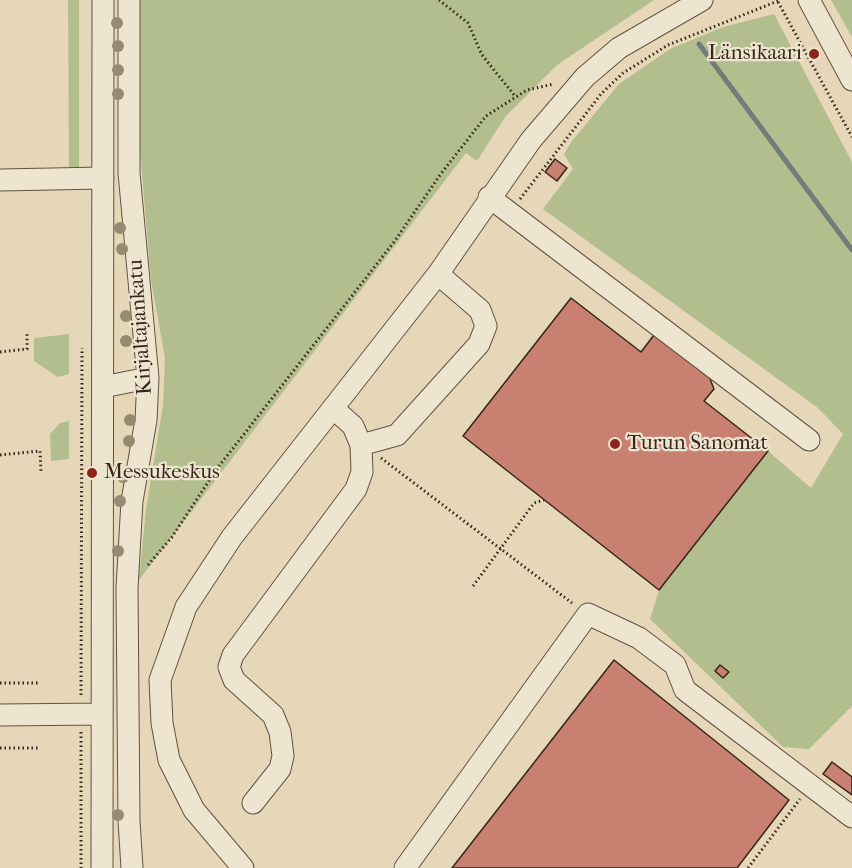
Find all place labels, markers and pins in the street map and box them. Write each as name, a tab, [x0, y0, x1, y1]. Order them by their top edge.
place label: Länsikaari	[708, 41, 802, 67]
marker: Länsikaari	[807, 47, 821, 61]
place label: Turun Sanomat	[627, 431, 768, 457]
marker: Turun Sanomat	[608, 437, 622, 451]
place label: Messukeskus	[104, 460, 220, 486]
marker: Messukeskus	[85, 466, 99, 480]

